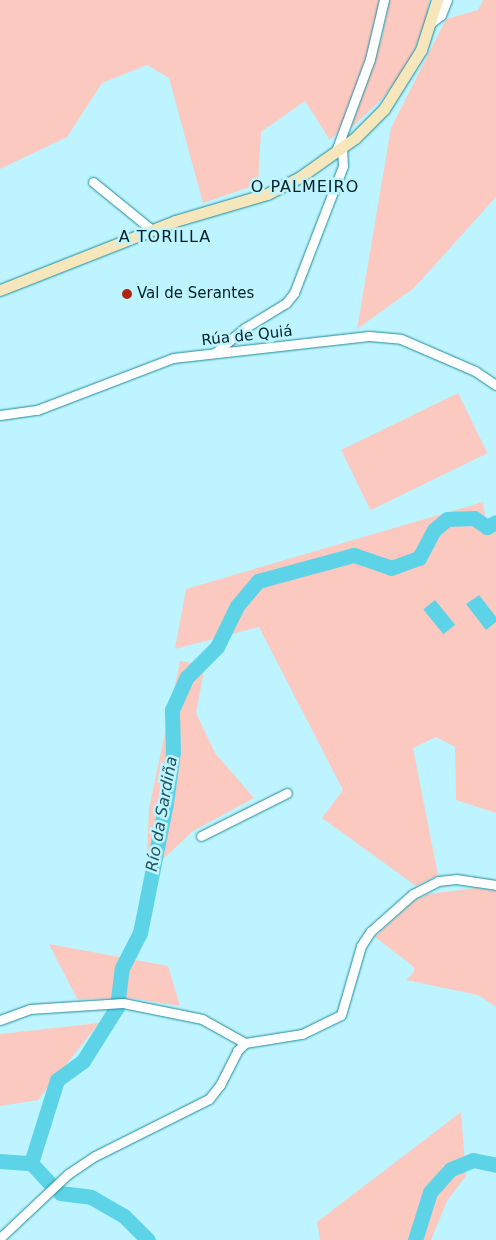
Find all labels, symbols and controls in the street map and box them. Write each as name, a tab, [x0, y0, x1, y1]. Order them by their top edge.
district label: O PALMEIRO	[249, 177, 361, 197]
district label: A TORILLA	[118, 227, 212, 247]
place label: Val de Serantes	[137, 285, 254, 303]
marker: Val de Serantes	[121, 288, 133, 300]
street label: Rúa de Quiá	[201, 322, 293, 350]
water label: Río da Sardiña	[142, 755, 182, 873]

